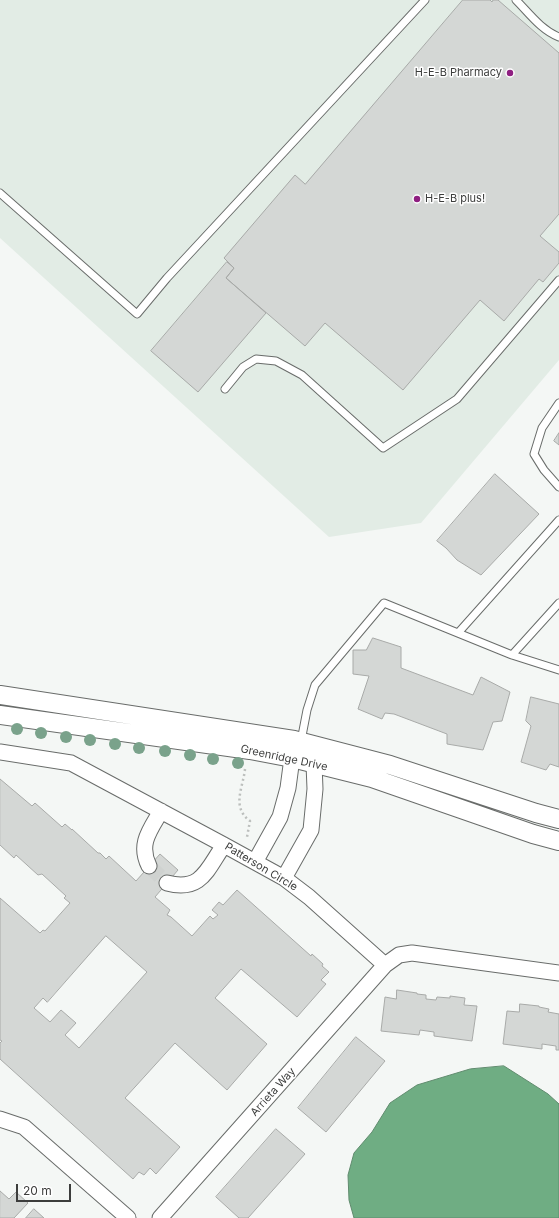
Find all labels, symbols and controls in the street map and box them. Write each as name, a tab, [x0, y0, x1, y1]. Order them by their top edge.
place label: H-E-B Pharmacy	[415, 66, 502, 80]
marker: H-E-B Pharmacy	[505, 68, 515, 78]
place label: H-E-B plus!	[425, 192, 485, 206]
marker: H-E-B plus!	[412, 194, 422, 204]
street label: Greenridge Drive	[239, 742, 329, 774]
street label: Patterson Circle	[222, 840, 300, 894]
street label: Arrieta Way	[248, 1065, 298, 1119]
scale bar	[18, 1176, 73, 1202]
text: 20 m	[23, 1183, 52, 1198]

